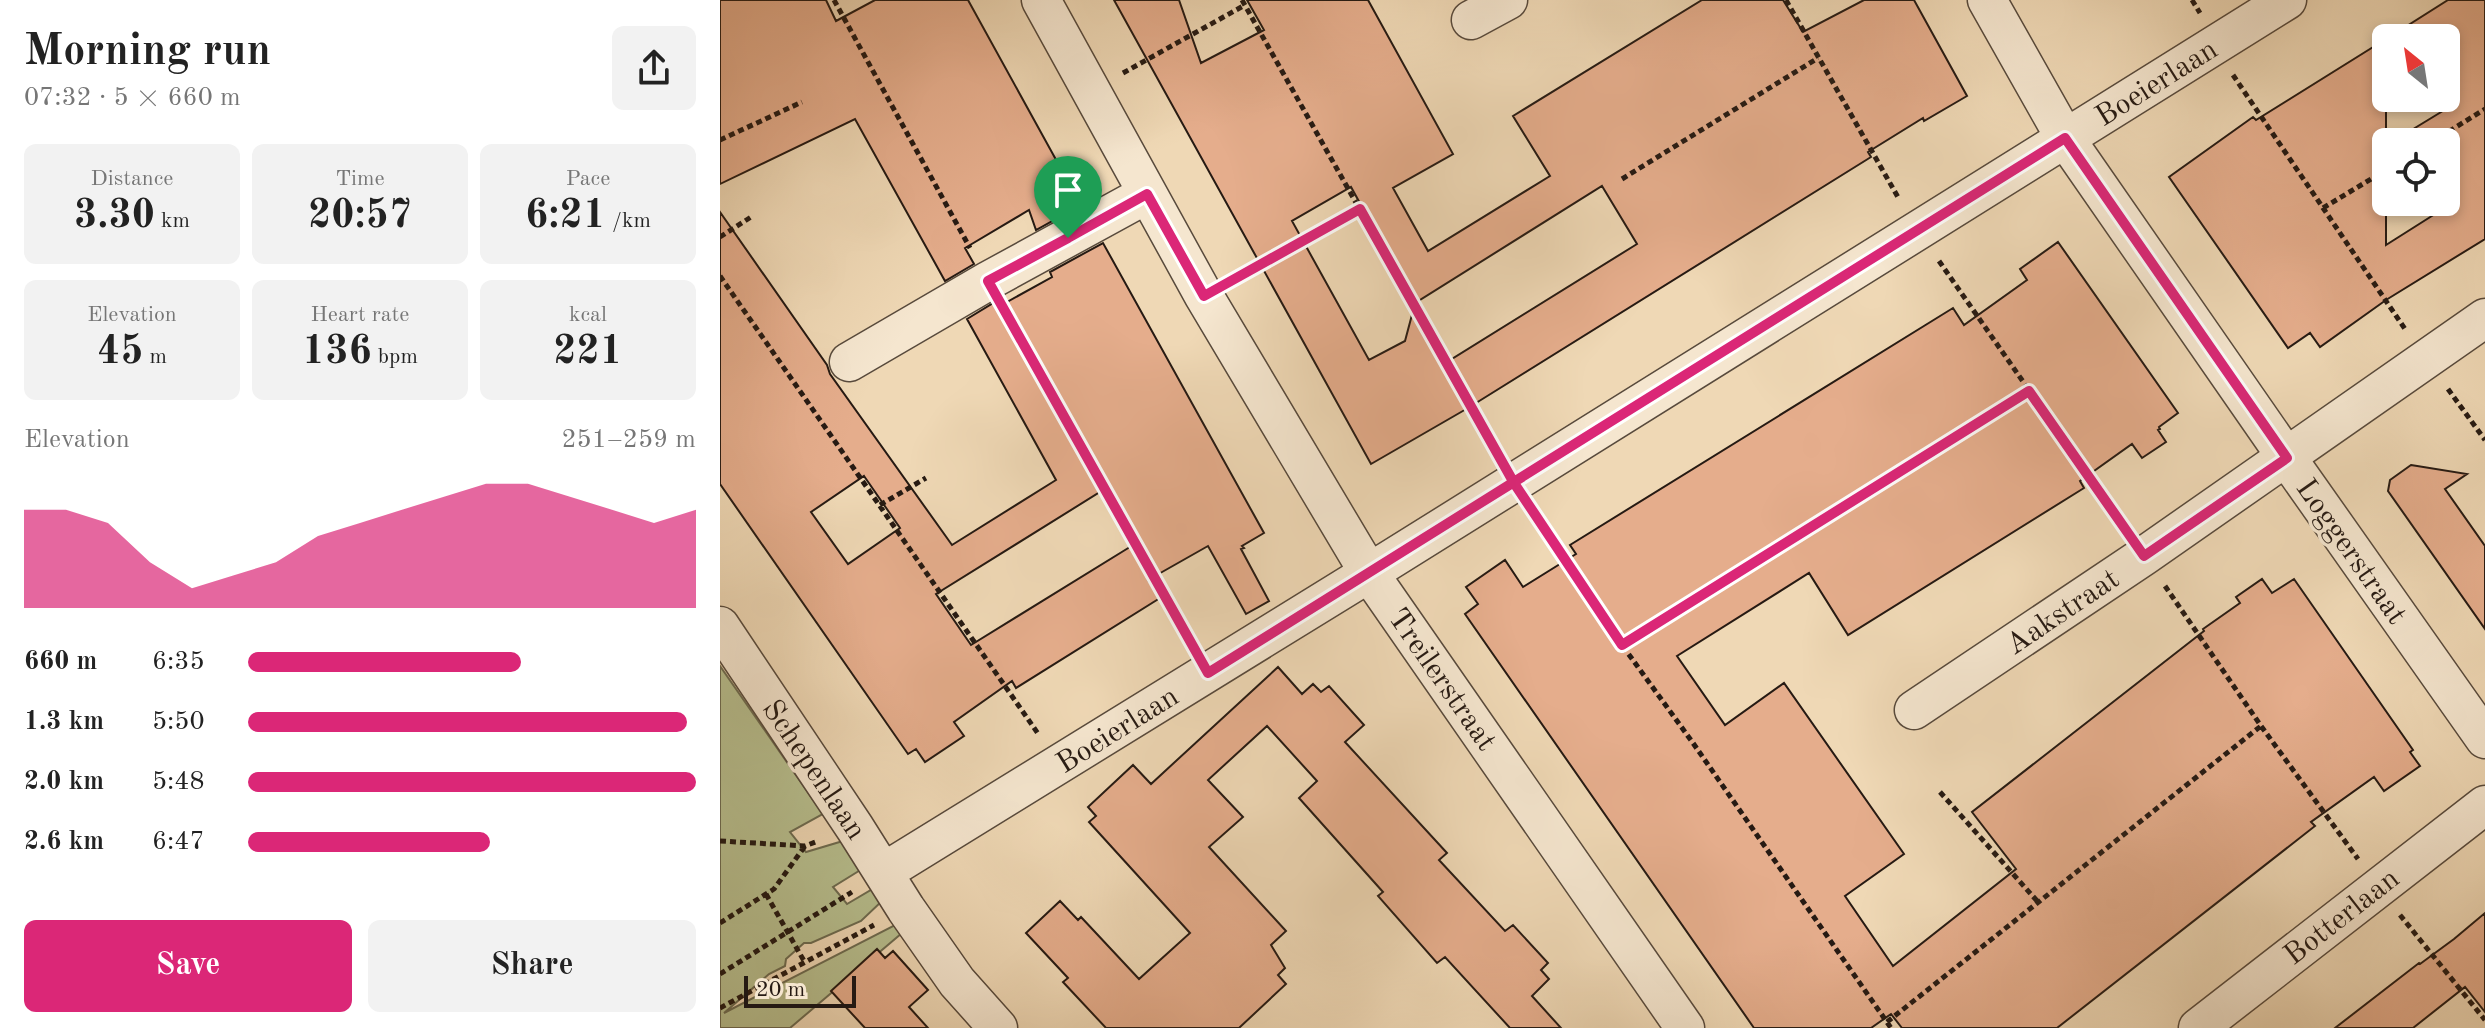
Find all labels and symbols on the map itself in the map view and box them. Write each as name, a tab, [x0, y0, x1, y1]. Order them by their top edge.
north arrow	[2372, 24, 2460, 112]
street label: Boeierlaan	[2091, 35, 2223, 133]
pin	[1034, 156, 1102, 238]
street label: Loggerstraat	[2289, 474, 2411, 630]
street label: Aakstraat	[2001, 564, 2125, 661]
street label: Treilerstraat	[1382, 604, 1501, 757]
street label: Boeierlaan	[1052, 682, 1184, 780]
street label: Schepenlaan	[756, 695, 871, 845]
street label: Botterlaan	[2279, 864, 2405, 971]
scale bar	[744, 972, 856, 1008]

